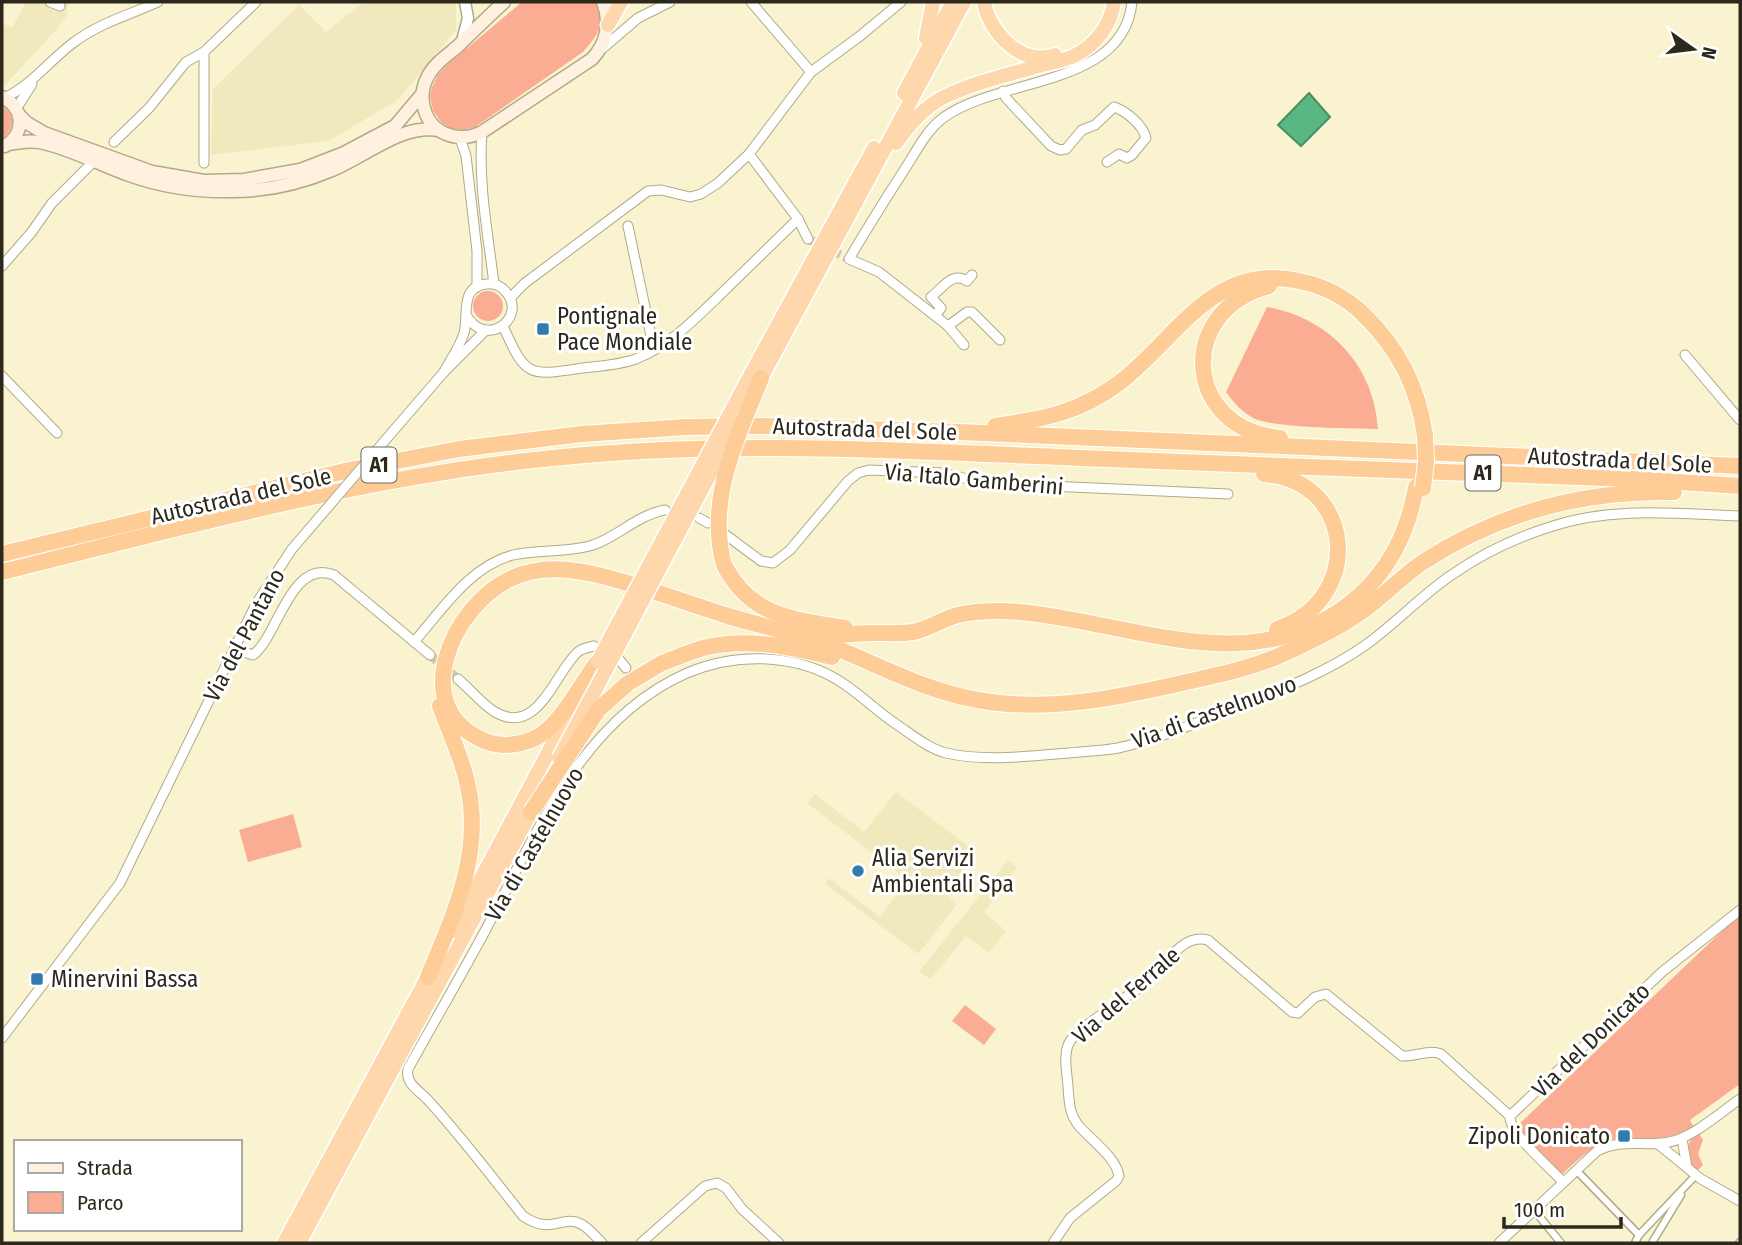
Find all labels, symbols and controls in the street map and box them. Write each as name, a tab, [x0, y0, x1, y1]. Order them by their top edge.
north arrow	[1658, 14, 1728, 84]
text: N	[1696, 45, 1722, 61]
place label: Pontignale Pace Mondiale	[557, 302, 692, 356]
marker: Pontignale Pace Mondiale	[535, 321, 551, 337]
street label: Autostrada del Sole	[772, 412, 958, 446]
street label: Autostrada del Sole	[1527, 441, 1713, 479]
road number: A1	[362, 448, 396, 482]
road number: A1	[1466, 456, 1500, 490]
street label: Via Italo Gamberini	[883, 457, 1065, 501]
street label: Autostrada del Sole	[148, 462, 334, 530]
street label: Via del Pantano	[197, 564, 291, 706]
street label: Via di Castelnuovo	[1128, 669, 1300, 755]
street label: Via di Castelnuovo	[479, 762, 589, 926]
place label: Alia Servizi Ambientali Spa	[872, 844, 1014, 898]
marker: Alia Servizi Ambientali Spa	[850, 863, 866, 879]
street label: Via del Ferrale	[1066, 941, 1186, 1049]
place label: Minervini Bassa	[51, 965, 198, 993]
marker: Minervini Bassa	[29, 971, 45, 987]
street label: Via del Donicato	[1526, 977, 1656, 1103]
place label: Zipoli Donicato	[1468, 1122, 1610, 1150]
marker: Zipoli Donicato	[1616, 1128, 1632, 1144]
legend	[14, 1140, 242, 1231]
text: Strada	[77, 1155, 133, 1181]
scale bar	[1504, 1186, 1621, 1230]
text: Parco	[77, 1190, 124, 1216]
text: 100 m	[1514, 1197, 1565, 1223]

